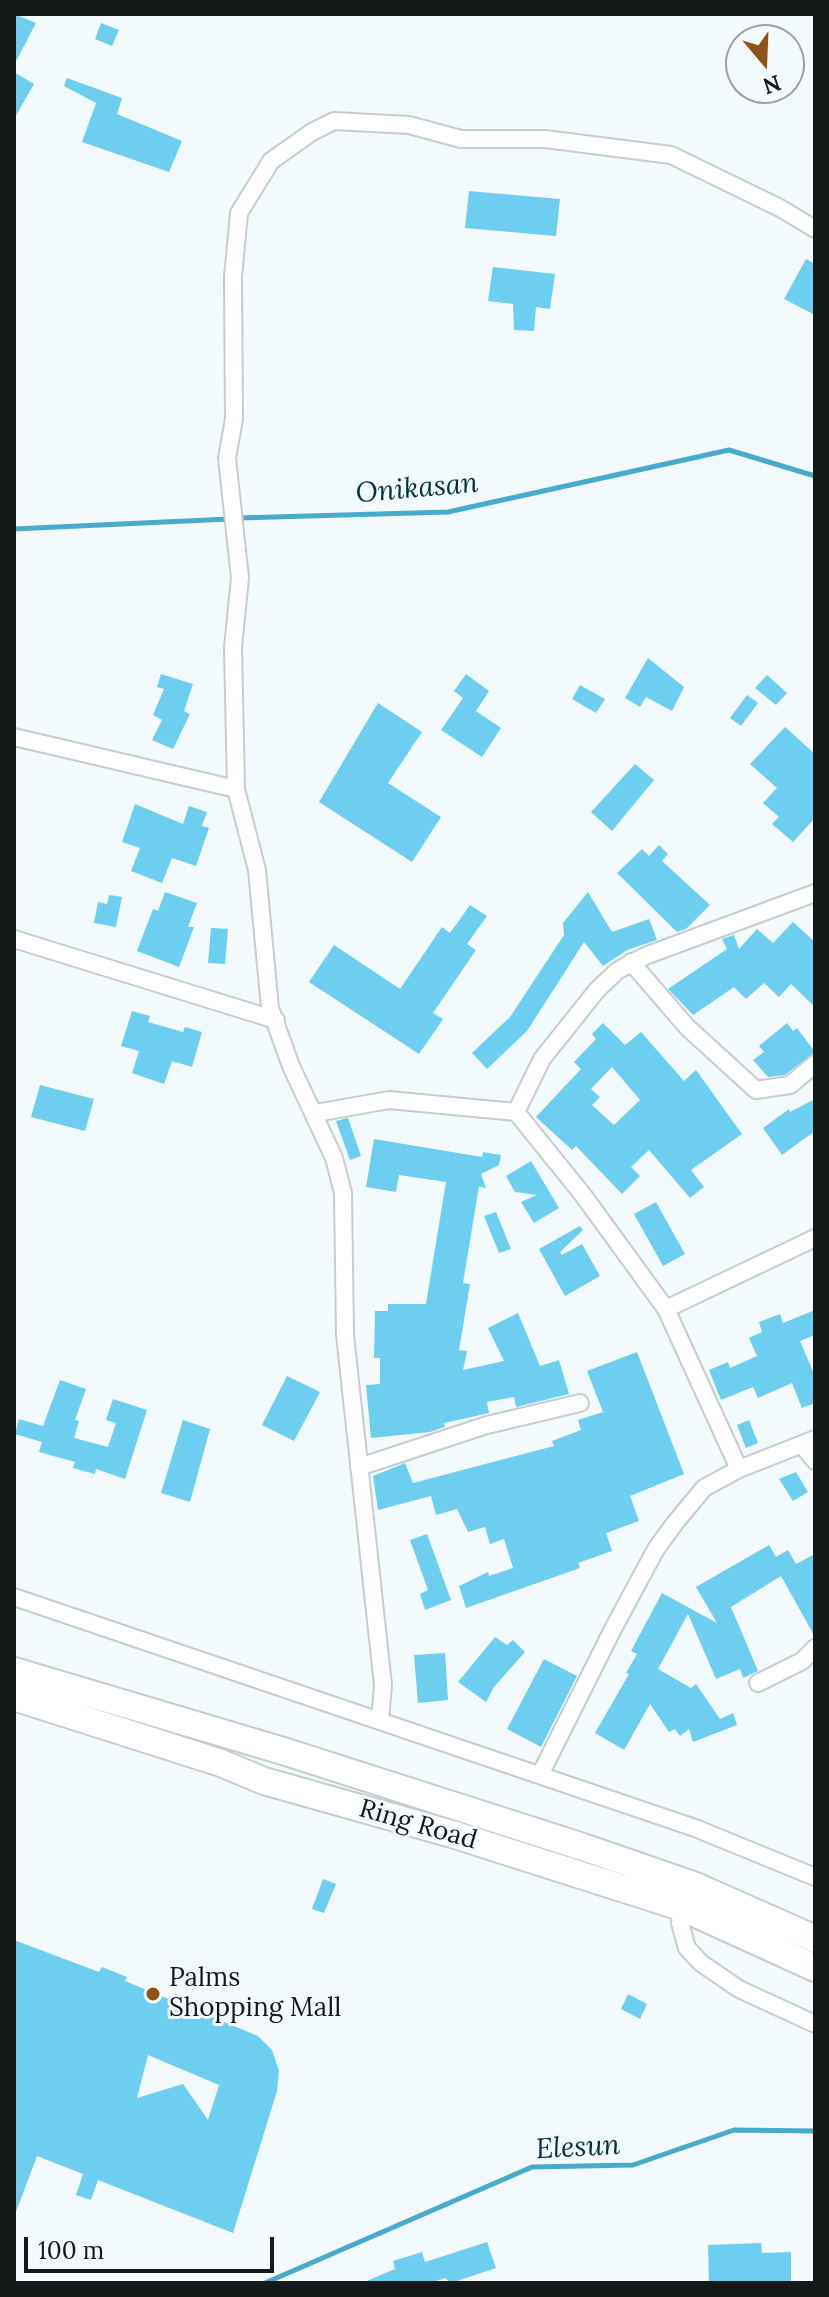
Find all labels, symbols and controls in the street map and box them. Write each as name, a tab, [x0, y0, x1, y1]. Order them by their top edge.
north arrow	[725, 24, 805, 104]
text: N	[760, 69, 785, 101]
water label: Onikasan	[354, 467, 480, 511]
street label: Ring Road	[356, 1793, 480, 1857]
place label: Palms Shopping Mall	[169, 1963, 341, 2024]
marker: Palms Shopping Mall	[144, 1985, 162, 2003]
water label: Elesun	[535, 2129, 621, 2167]
scale bar	[28, 2221, 278, 2271]
text: 100 m	[38, 2235, 104, 2266]

